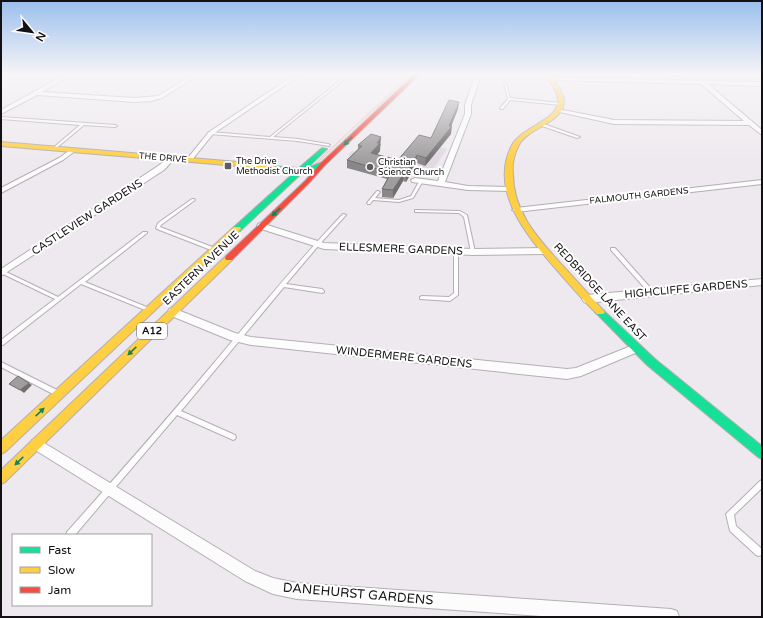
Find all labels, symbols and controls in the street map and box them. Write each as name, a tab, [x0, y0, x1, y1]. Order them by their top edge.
north arrow	[12, 12, 52, 52]
text: N	[32, 30, 48, 44]
one-way arrow	[343, 136, 353, 145]
street label: THE DRIVE	[139, 150, 188, 166]
place label: The Drive Methodist Church	[236, 156, 313, 177]
place label: Christian Science Church	[378, 157, 444, 178]
marker: The Drive Methodist Church	[223, 161, 233, 171]
marker: Christian Science Church	[365, 162, 375, 172]
street label: CASTLEVIEW GARDENS	[29, 176, 145, 258]
street label: FALMOUTH GARDENS	[589, 185, 690, 207]
one-way arrow	[271, 207, 281, 217]
street label: EASTERN AVENUE	[160, 228, 242, 308]
street label: ELLESMERE GARDENS	[339, 240, 463, 258]
street label: REDBRIDGE LANE EAST	[551, 240, 649, 344]
street label: HIGHCLIFFE GARDENS	[624, 277, 748, 301]
road number: A12	[137, 323, 167, 339]
street label: WINDERMERE GARDENS	[335, 343, 473, 371]
one-way arrow	[127, 346, 137, 356]
one-way arrow	[35, 407, 45, 417]
one-way arrow	[14, 456, 24, 466]
legend	[12, 534, 152, 606]
text: Fast	[48, 543, 72, 557]
text: Slow	[48, 563, 75, 577]
street label: DANEHURST GARDENS	[282, 579, 434, 609]
text: Jam	[48, 583, 71, 597]

